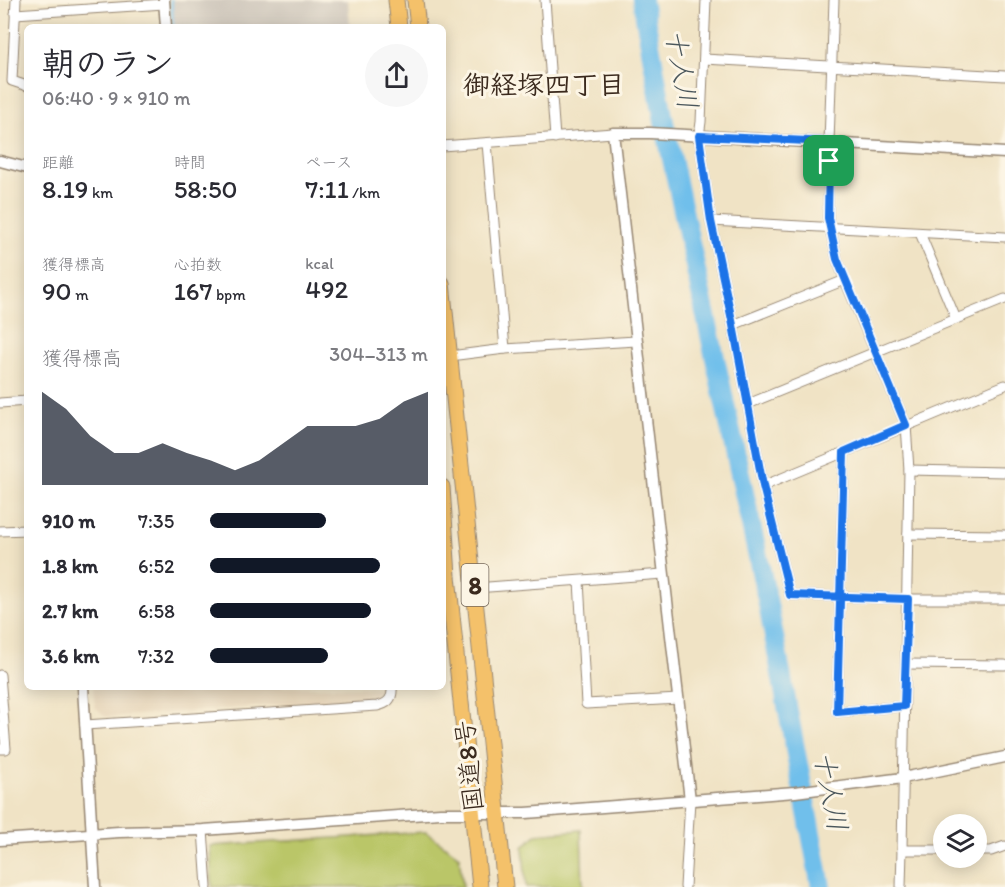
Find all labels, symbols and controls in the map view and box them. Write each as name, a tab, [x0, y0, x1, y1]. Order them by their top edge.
water label: 十人川	[659, 26, 705, 112]
text: 朝のラン	[42, 44, 174, 83]
button: share	[365, 44, 428, 107]
district label: 御経塚四丁目	[463, 68, 625, 101]
text: 06:40 · 9 × 910 m	[42, 86, 191, 110]
pin	[803, 135, 854, 186]
icon: arrive	[812, 144, 845, 177]
text: 距離	[42, 153, 74, 172]
text: 時間	[174, 153, 206, 172]
text: ペース	[305, 153, 352, 172]
text: 8.19	[42, 173, 88, 205]
text: 58:50	[174, 173, 238, 205]
text: 7:11	[305, 173, 349, 205]
text: km	[88, 183, 113, 202]
text: /km	[349, 183, 380, 202]
text: kcal	[305, 254, 334, 273]
text: 獲得標高	[42, 255, 106, 274]
text: 心拍数	[174, 255, 222, 274]
text: 492	[305, 273, 348, 305]
text: 90	[42, 275, 72, 307]
text: 167	[174, 275, 212, 307]
text: m	[72, 285, 89, 304]
text: bpm	[212, 285, 246, 304]
text: 304–313 m	[329, 342, 428, 366]
text: 獲得標高	[42, 346, 122, 370]
text: 910 m	[42, 509, 95, 533]
text: 7:35	[138, 509, 174, 533]
text: 1.8 km	[42, 554, 98, 578]
text: 6:52	[138, 554, 175, 578]
road number: 8	[462, 564, 488, 606]
text: 2.7 km	[42, 599, 98, 623]
text: 6:58	[138, 599, 175, 623]
text: 3.6 km	[42, 644, 99, 668]
text: 7:32	[138, 644, 174, 668]
street label: 国道8号	[448, 718, 490, 814]
water label: 十人川	[807, 748, 855, 834]
map controls	[933, 814, 987, 868]
button: layers	[933, 814, 987, 868]

